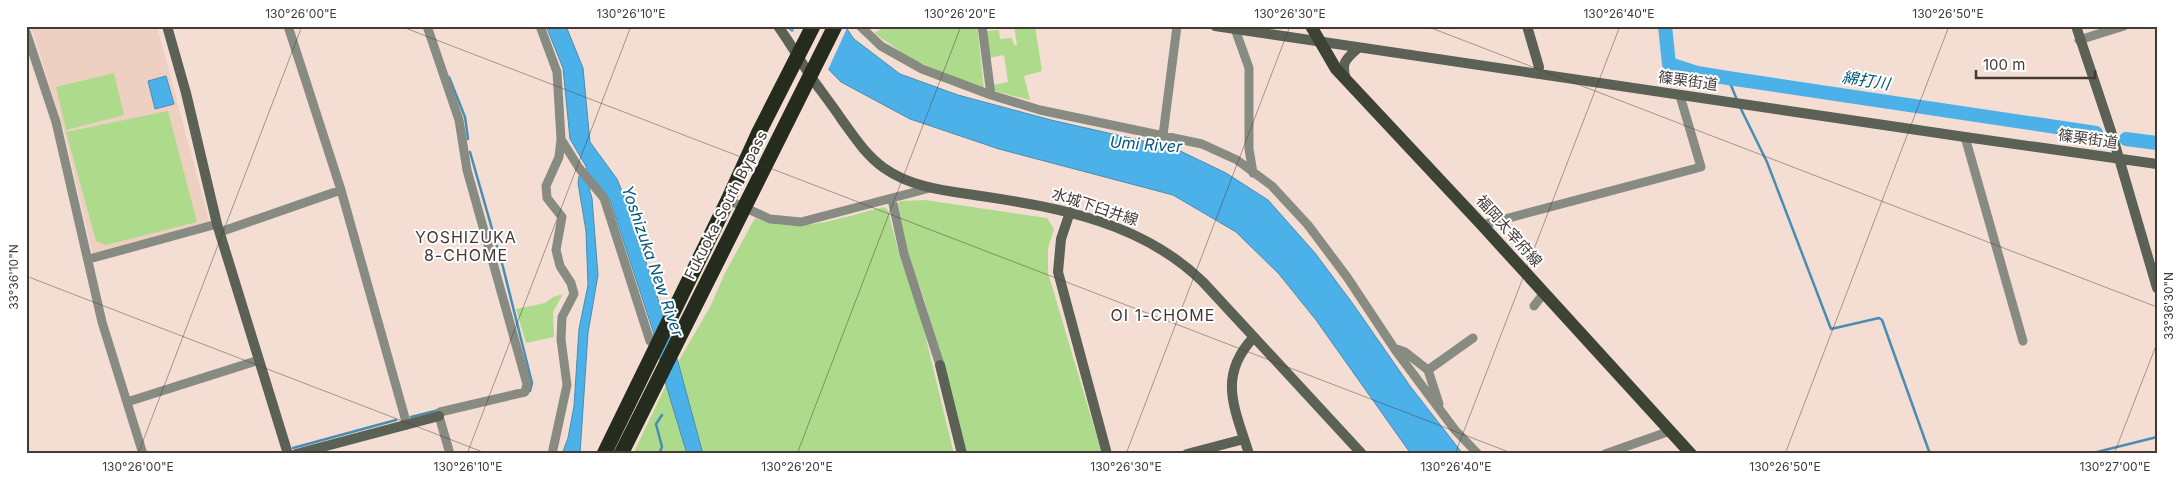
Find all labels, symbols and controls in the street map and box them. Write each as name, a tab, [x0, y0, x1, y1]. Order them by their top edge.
text: 130°26'00"E	[265, 6, 337, 21]
text: 130°26'10"E	[597, 6, 665, 21]
text: 130°26'20"E	[924, 6, 996, 21]
text: 130°26'30"E	[1254, 6, 1326, 21]
text: 130°26'40"E	[1583, 6, 1655, 21]
text: 130°26'50"E	[1912, 6, 1984, 21]
scale bar	[1976, 48, 2094, 80]
text: 100 m	[1983, 55, 2025, 74]
water label: 綿打川	[1841, 66, 1893, 94]
street label: 篠栗街道	[1657, 67, 1719, 94]
street label: 篠栗街道	[2057, 125, 2119, 152]
street label: Fukuoka-South Bypass	[680, 127, 771, 282]
water label: Umi River	[1109, 131, 1184, 157]
water label: Yoshizuka New River	[618, 183, 689, 340]
street label: 水城下臼井線	[1049, 184, 1141, 229]
street label: 福岡太宰府線	[1472, 191, 1547, 270]
district label: YOSHIZUKA 8-CHOME	[415, 227, 517, 265]
text: 33°36'10"N	[6, 244, 21, 310]
text: 33°36'30"N	[2161, 272, 2176, 340]
district label: OI 1-CHOME	[1111, 305, 1215, 325]
text: 130°26'00"E	[102, 459, 174, 474]
text: 130°26'10"E	[434, 459, 502, 474]
text: 130°26'20"E	[761, 459, 833, 474]
text: 130°26'30"E	[1090, 459, 1162, 474]
text: 130°26'40"E	[1420, 459, 1492, 474]
text: 130°26'50"E	[1749, 459, 1821, 474]
text: 130°27'00"E	[2080, 459, 2150, 474]

